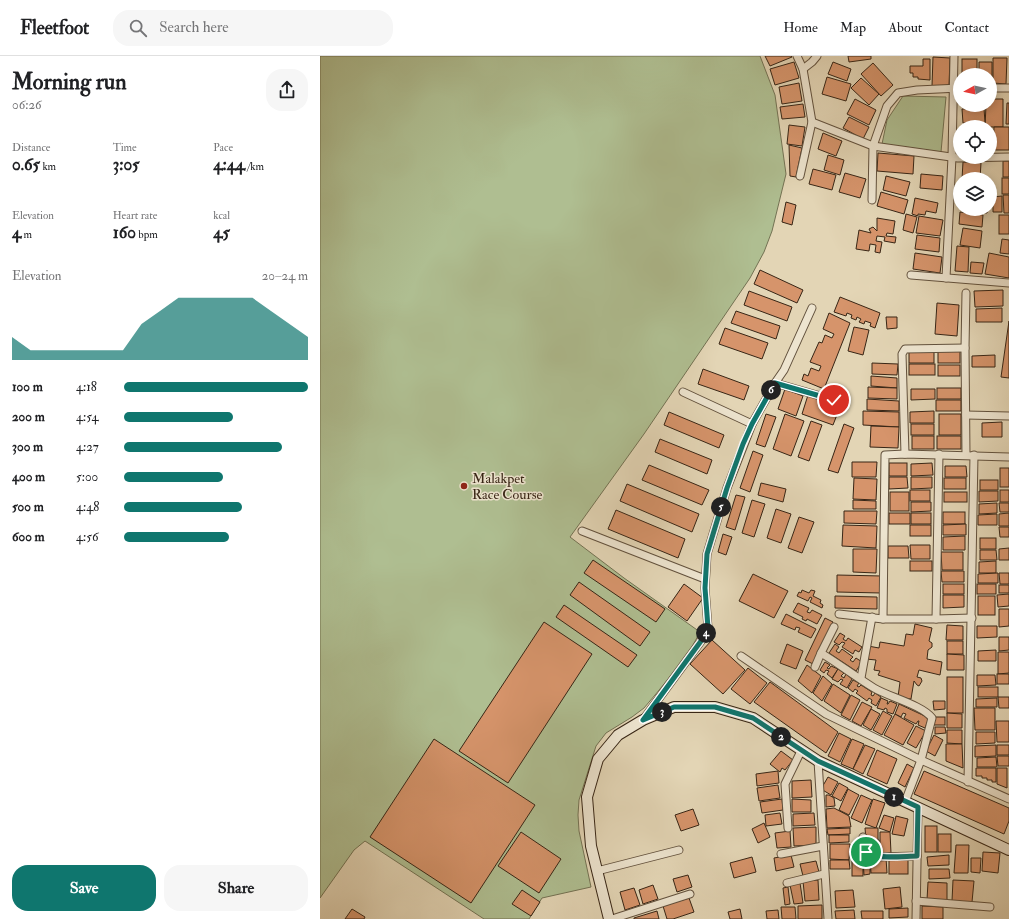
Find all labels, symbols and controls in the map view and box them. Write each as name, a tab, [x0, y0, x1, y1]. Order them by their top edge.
search box	[113, 10, 393, 46]
text: Fleetfoot	[20, 16, 89, 40]
icon: search	[127, 17, 149, 39]
text: Search here	[159, 18, 229, 37]
text: Home	[783, 19, 818, 36]
text: Map	[840, 19, 866, 36]
text: About	[888, 19, 922, 36]
text: Contact	[944, 19, 989, 36]
text: Morning run	[12, 68, 127, 96]
north arrow	[953, 68, 997, 112]
map controls	[953, 68, 997, 216]
button: share	[266, 69, 308, 111]
text: 06:26	[12, 97, 42, 113]
button: locate	[953, 120, 997, 164]
text: Distance	[12, 141, 50, 154]
text: Time	[113, 141, 137, 154]
text: Pace	[213, 141, 233, 154]
text: 0.65	[12, 154, 40, 175]
text: 3:05	[113, 154, 140, 175]
text: 4:44	[213, 154, 245, 175]
text: km	[40, 160, 56, 173]
text: /km	[245, 160, 264, 173]
button: layers	[953, 172, 997, 216]
text: Elevation	[12, 209, 54, 222]
text: Heart rate	[113, 209, 157, 222]
text: kcal	[213, 209, 230, 222]
text: 4	[12, 222, 21, 243]
text: 160	[113, 222, 136, 243]
text: 45	[213, 222, 230, 243]
text: m	[21, 228, 32, 241]
text: bpm	[136, 228, 158, 241]
text: Elevation	[12, 268, 62, 284]
text: 20–24 m	[262, 268, 308, 284]
text: 100 m	[12, 379, 43, 395]
text: 4:18	[76, 379, 97, 395]
pin: 6	[761, 380, 781, 400]
text: 6	[768, 383, 774, 396]
pin	[817, 383, 851, 417]
icon: check	[823, 389, 845, 411]
text: 200 m	[12, 409, 45, 425]
text: 4:54	[76, 409, 99, 425]
text: 300 m	[12, 439, 43, 455]
text: 4:27	[76, 439, 99, 455]
text: 400 m	[12, 469, 45, 485]
text: 5:00	[76, 469, 98, 485]
place label: Malakpet Race Course	[472, 470, 542, 503]
marker: Malakpet Race Course	[459, 481, 469, 491]
pin: 5	[711, 497, 731, 517]
text: 500 m	[12, 499, 44, 515]
text: 4:48	[76, 499, 99, 515]
text: 5	[719, 500, 723, 513]
text: 600 m	[12, 529, 45, 545]
text: 4:56	[76, 529, 98, 545]
pin: 4	[696, 623, 716, 643]
text: 4	[703, 626, 709, 639]
pin: 3	[652, 702, 672, 722]
text: 3	[660, 705, 664, 718]
pin: 2	[771, 727, 791, 747]
text: 2	[778, 730, 784, 743]
pin: 1	[884, 787, 904, 807]
text: 1	[892, 790, 896, 803]
pin	[849, 835, 883, 869]
icon: arrive	[855, 841, 877, 863]
button: Save	[12, 865, 156, 911]
button: Share	[164, 865, 308, 911]

